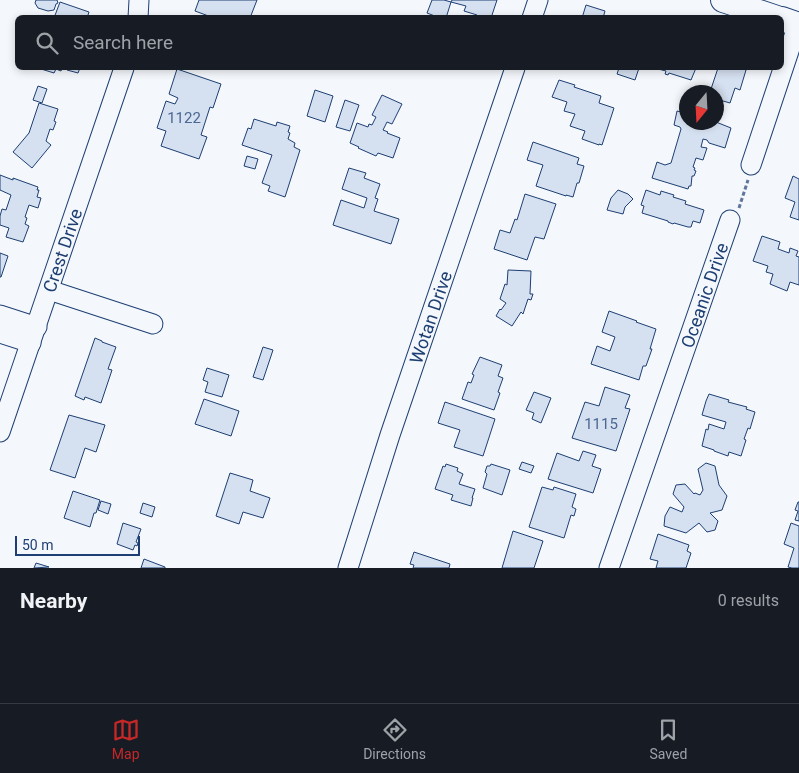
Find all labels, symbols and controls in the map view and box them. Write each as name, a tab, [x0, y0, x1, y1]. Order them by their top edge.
search box	[15, 15, 784, 70]
icon: search	[33, 29, 61, 57]
text: Search here	[73, 31, 173, 54]
north arrow	[679, 85, 724, 130]
house number: 1122	[167, 109, 201, 127]
street label: Crest Drive	[38, 206, 86, 295]
street label: Oceanic Drive	[676, 240, 732, 350]
street label: Wotan Drive	[405, 268, 456, 366]
house number: 1115	[584, 415, 618, 433]
scale bar	[15, 533, 140, 556]
text: 50 m	[22, 537, 54, 553]
text: Nearby	[20, 589, 87, 613]
text: 0 results	[718, 591, 779, 610]
tab: Map	[112, 716, 140, 762]
tab: Directions	[363, 716, 426, 762]
tab: Saved	[649, 716, 687, 762]

